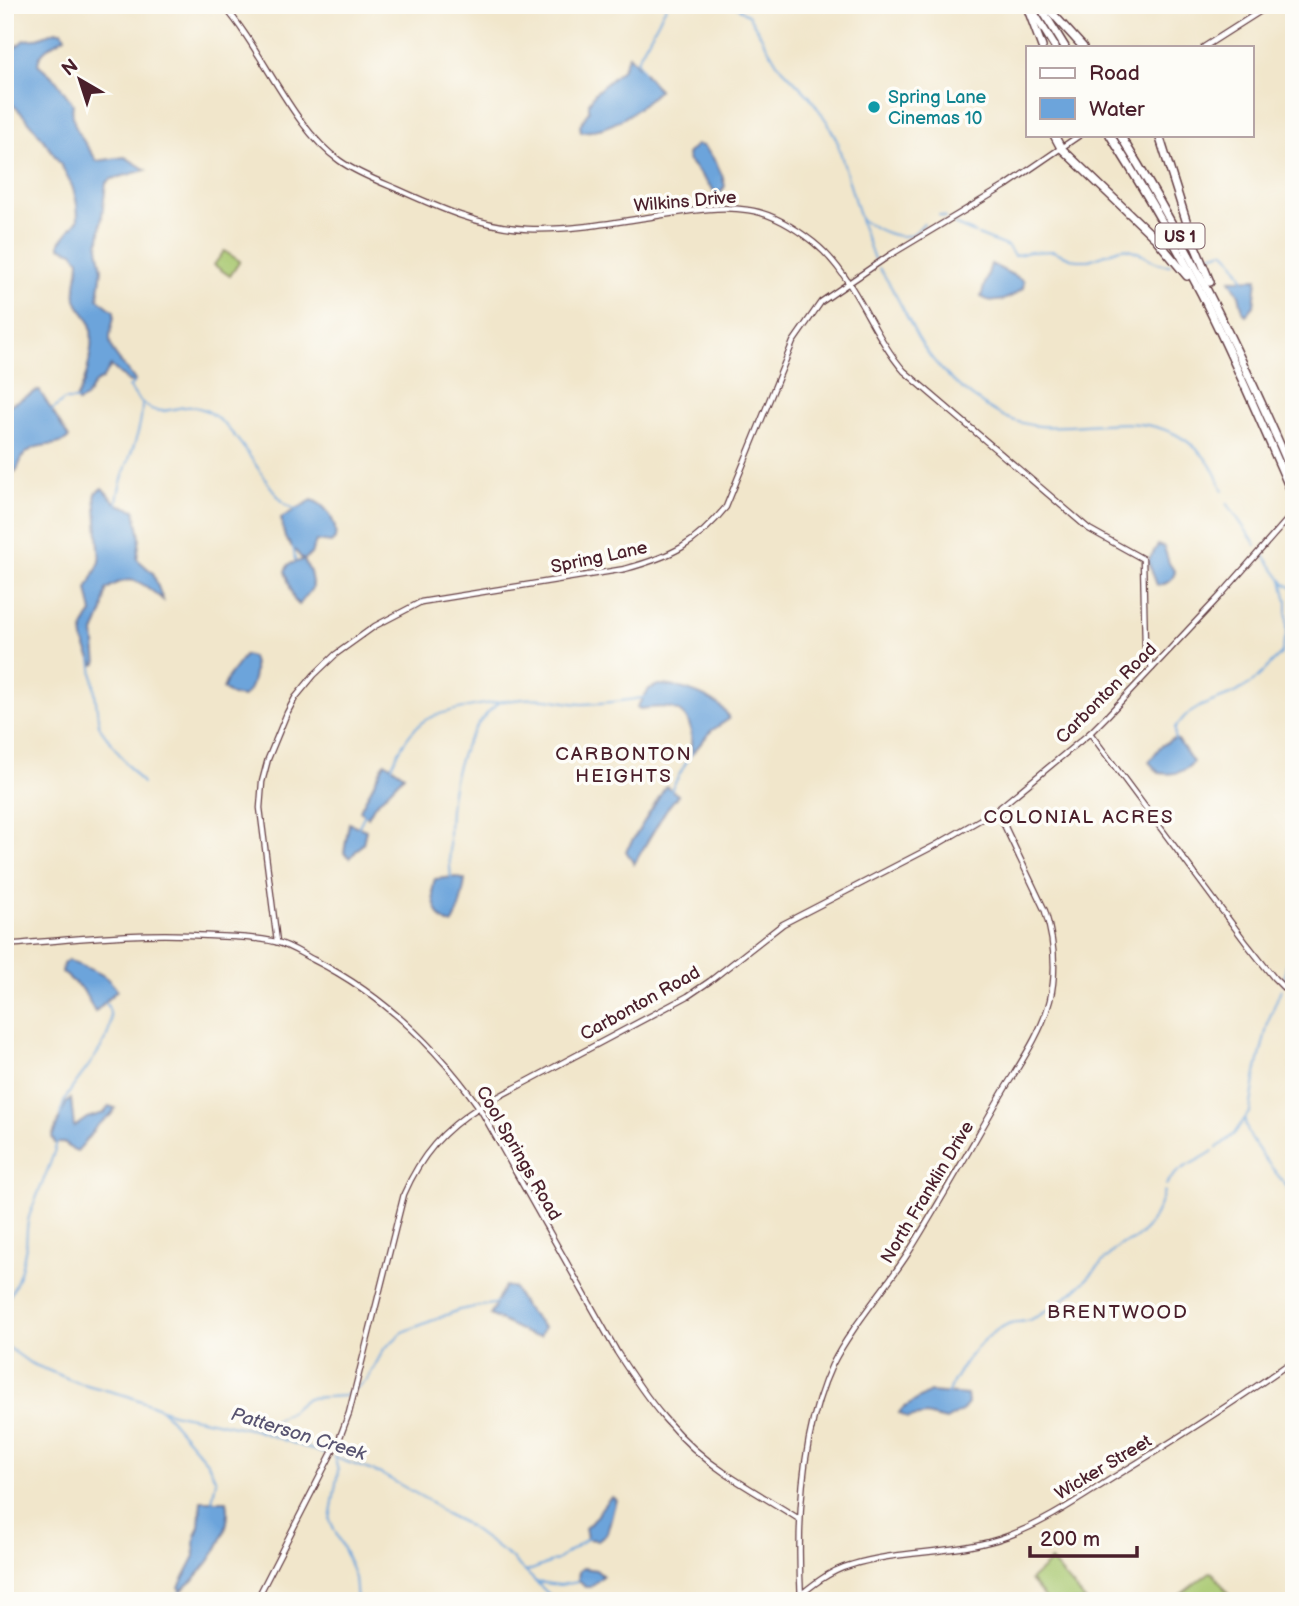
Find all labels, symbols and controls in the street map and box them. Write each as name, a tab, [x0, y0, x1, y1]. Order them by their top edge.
north arrow	[46, 46, 116, 116]
legend	[1026, 46, 1254, 136]
text: N	[57, 55, 83, 81]
text: Road	[1089, 61, 1140, 86]
place label: Spring Lane Cinemas 10	[888, 87, 987, 129]
text: Water	[1089, 97, 1145, 122]
marker: Spring Lane Cinemas 10	[866, 99, 882, 115]
street label: Wilkins Drive	[633, 187, 738, 216]
road number: US 1	[1156, 224, 1204, 248]
street label: Spring Lane	[549, 537, 650, 578]
street label: Carbonton Road	[1052, 639, 1161, 748]
district label: CARBONTON HEIGHTS	[555, 743, 693, 788]
district label: COLONIAL ACRES	[984, 806, 1174, 829]
street label: Carbonton Road	[577, 962, 704, 1045]
street label: Cool Springs Road	[472, 1082, 566, 1224]
street label: North Franklin Drive	[877, 1117, 978, 1267]
district label: BRENTWOOD	[1047, 1301, 1189, 1324]
water label: Patterson Creek	[228, 1403, 369, 1466]
street label: Wicker Street	[1051, 1430, 1156, 1504]
scale bar	[1030, 1515, 1136, 1559]
text: 200 m	[1040, 1527, 1100, 1552]

